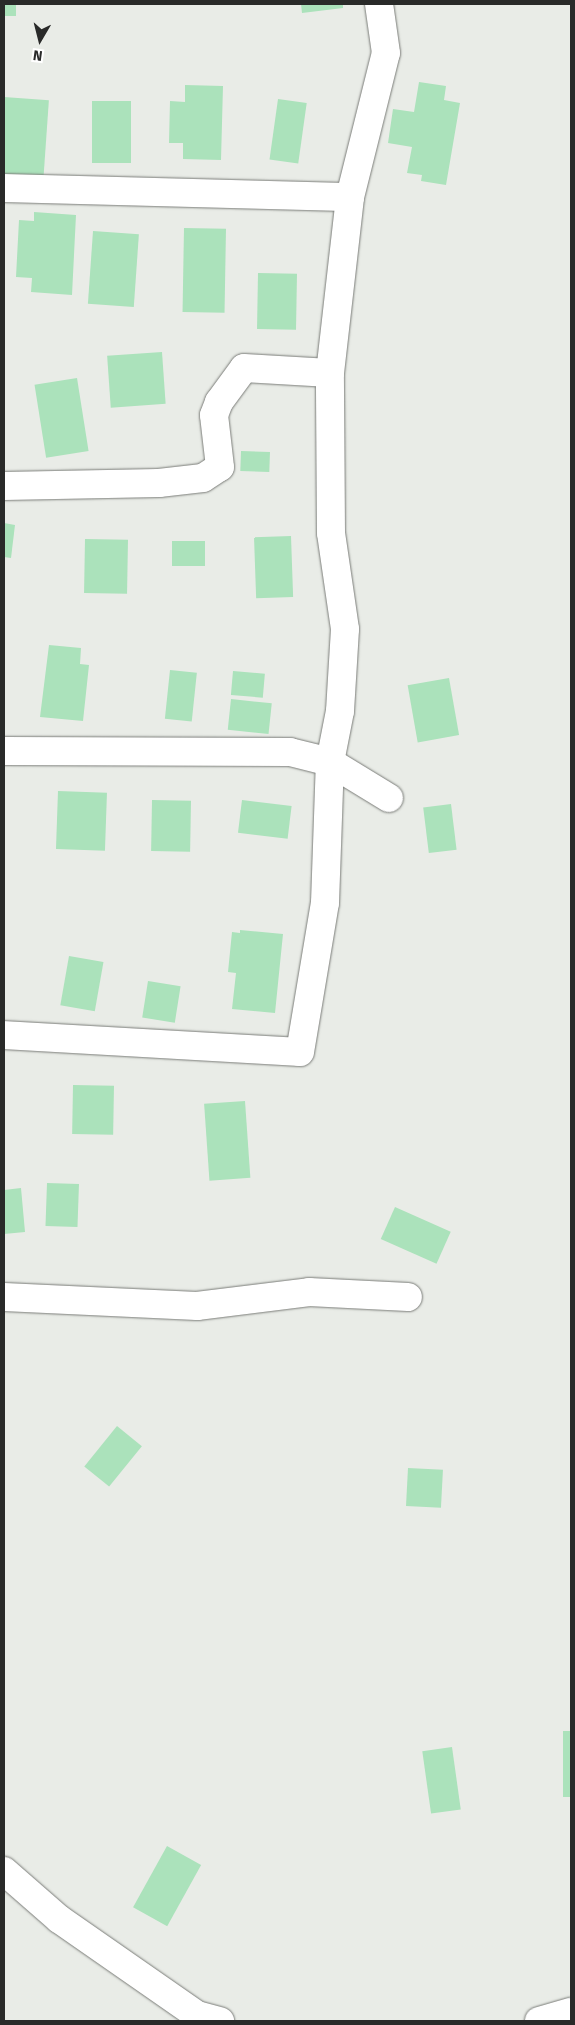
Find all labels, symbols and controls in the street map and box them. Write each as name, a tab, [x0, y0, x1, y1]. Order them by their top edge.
north arrow	[15, 15, 65, 65]
text: N	[32, 46, 44, 64]

